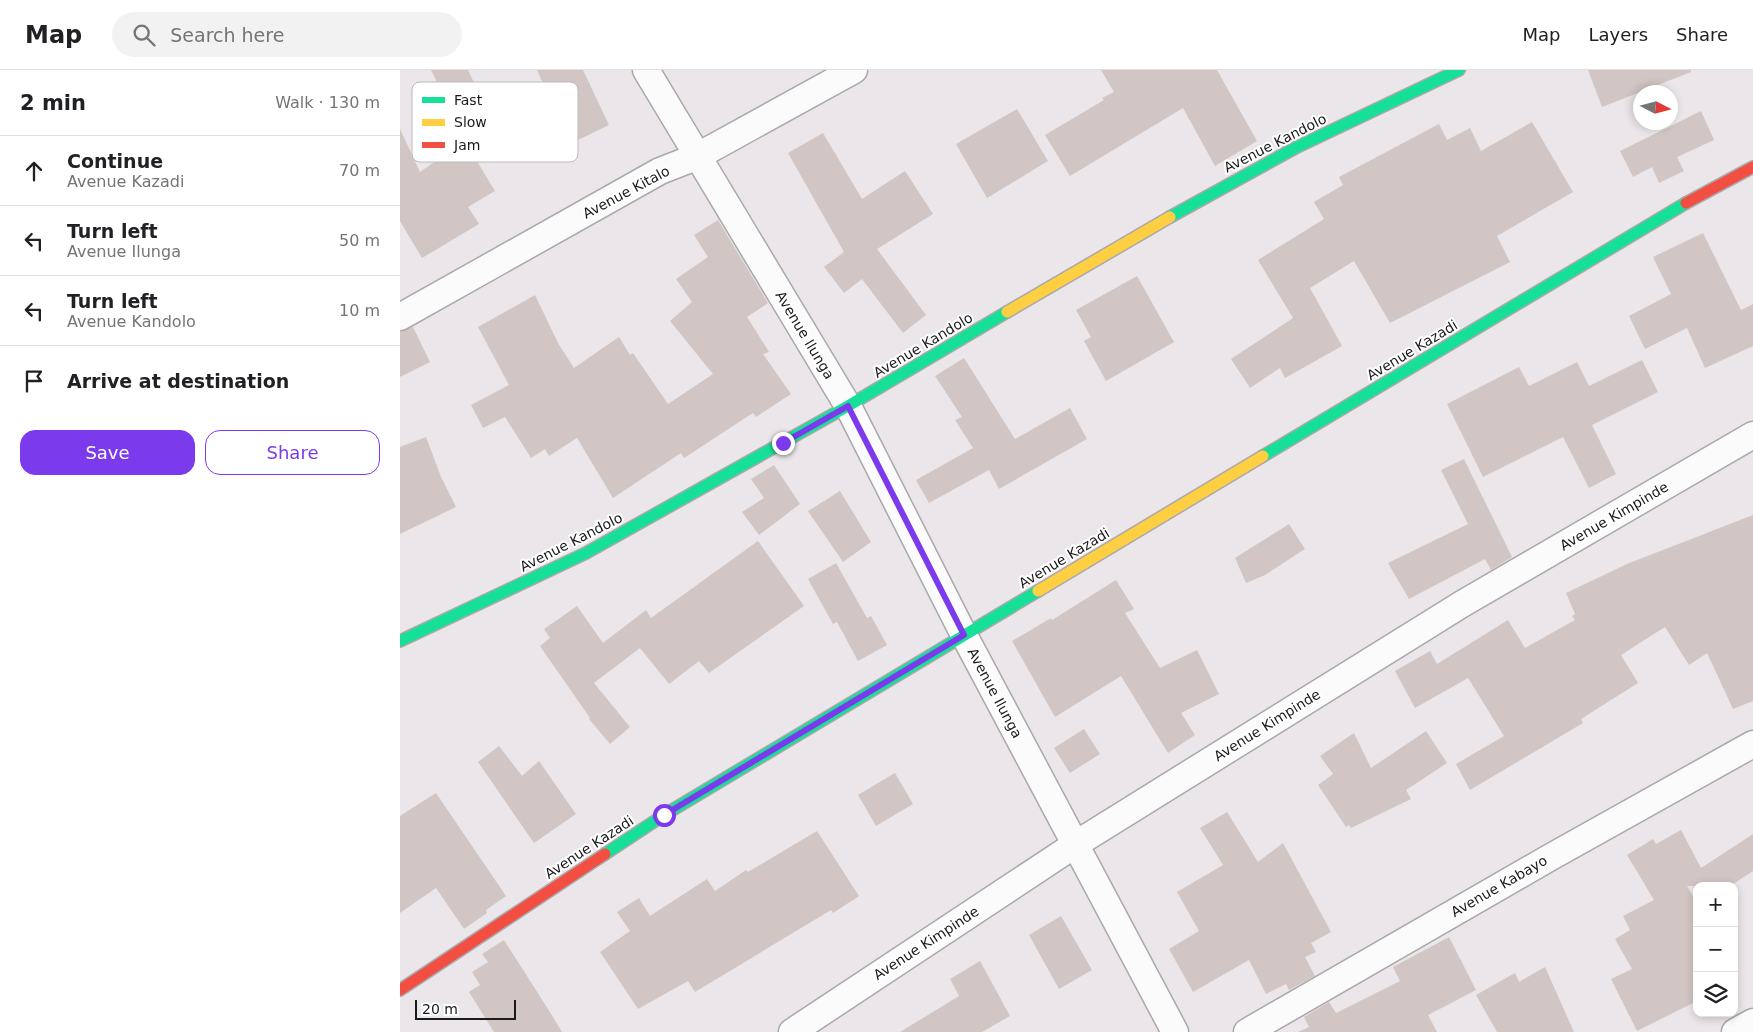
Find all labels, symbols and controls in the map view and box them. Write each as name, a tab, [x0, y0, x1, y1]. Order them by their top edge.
search box	[112, 12, 462, 57]
text: Map	[25, 21, 82, 49]
icon: search	[130, 21, 158, 49]
text: Search here	[170, 24, 284, 46]
text: Map	[1522, 24, 1560, 45]
text: Layers	[1588, 24, 1648, 45]
text: Share	[1676, 24, 1728, 45]
legend	[412, 82, 578, 162]
north arrow	[1633, 85, 1678, 130]
text: 2 min	[20, 91, 86, 115]
text: Fast	[454, 92, 483, 108]
text: Walk · 130 m	[275, 93, 380, 112]
street label: Avenue Kandolo	[1221, 110, 1329, 176]
text: Slow	[454, 114, 487, 130]
text: Jam	[453, 137, 480, 153]
text: Continue	[67, 150, 163, 172]
icon: ahead	[20, 157, 48, 185]
text: 70 m	[339, 161, 380, 180]
street label: Avenue Kitalo	[580, 162, 672, 222]
text: Avenue Kazadi	[67, 172, 184, 191]
text: Turn left	[67, 220, 158, 242]
icon: left	[20, 227, 48, 255]
text: 50 m	[339, 231, 380, 250]
text: Avenue Ilunga	[67, 242, 181, 261]
street label: Avenue Ilunga	[772, 288, 838, 382]
text: Turn left	[67, 290, 158, 312]
icon: left	[20, 297, 48, 325]
text: 10 m	[339, 301, 380, 320]
street label: Avenue Kandolo	[871, 309, 975, 381]
text: Avenue Kandolo	[67, 312, 196, 331]
street label: Avenue Kazadi	[1364, 317, 1460, 383]
icon: arrive	[20, 367, 48, 395]
text: Arrive at destination	[67, 370, 289, 392]
button: Save	[20, 430, 195, 475]
button: Share	[205, 430, 380, 475]
route end	[772, 432, 795, 455]
street label: Avenue Kimpinde	[1557, 478, 1671, 554]
street label: Avenue Kandolo	[517, 509, 625, 575]
street label: Avenue Kazadi	[1016, 525, 1112, 591]
street label: Avenue Ilunga	[965, 645, 1025, 741]
street label: Avenue Kimpinde	[1211, 686, 1323, 764]
route start	[653, 804, 676, 827]
street label: Avenue Kazadi	[542, 812, 636, 882]
street label: Avenue Kabayo	[1448, 852, 1550, 920]
map controls	[1693, 882, 1738, 1017]
button: +	[1693, 882, 1738, 927]
street label: Avenue Kimpinde	[870, 903, 982, 983]
button: −	[1693, 927, 1738, 972]
button: layers	[1693, 972, 1738, 1017]
scale bar	[415, 997, 516, 1020]
text: 20 m	[422, 1001, 458, 1017]

